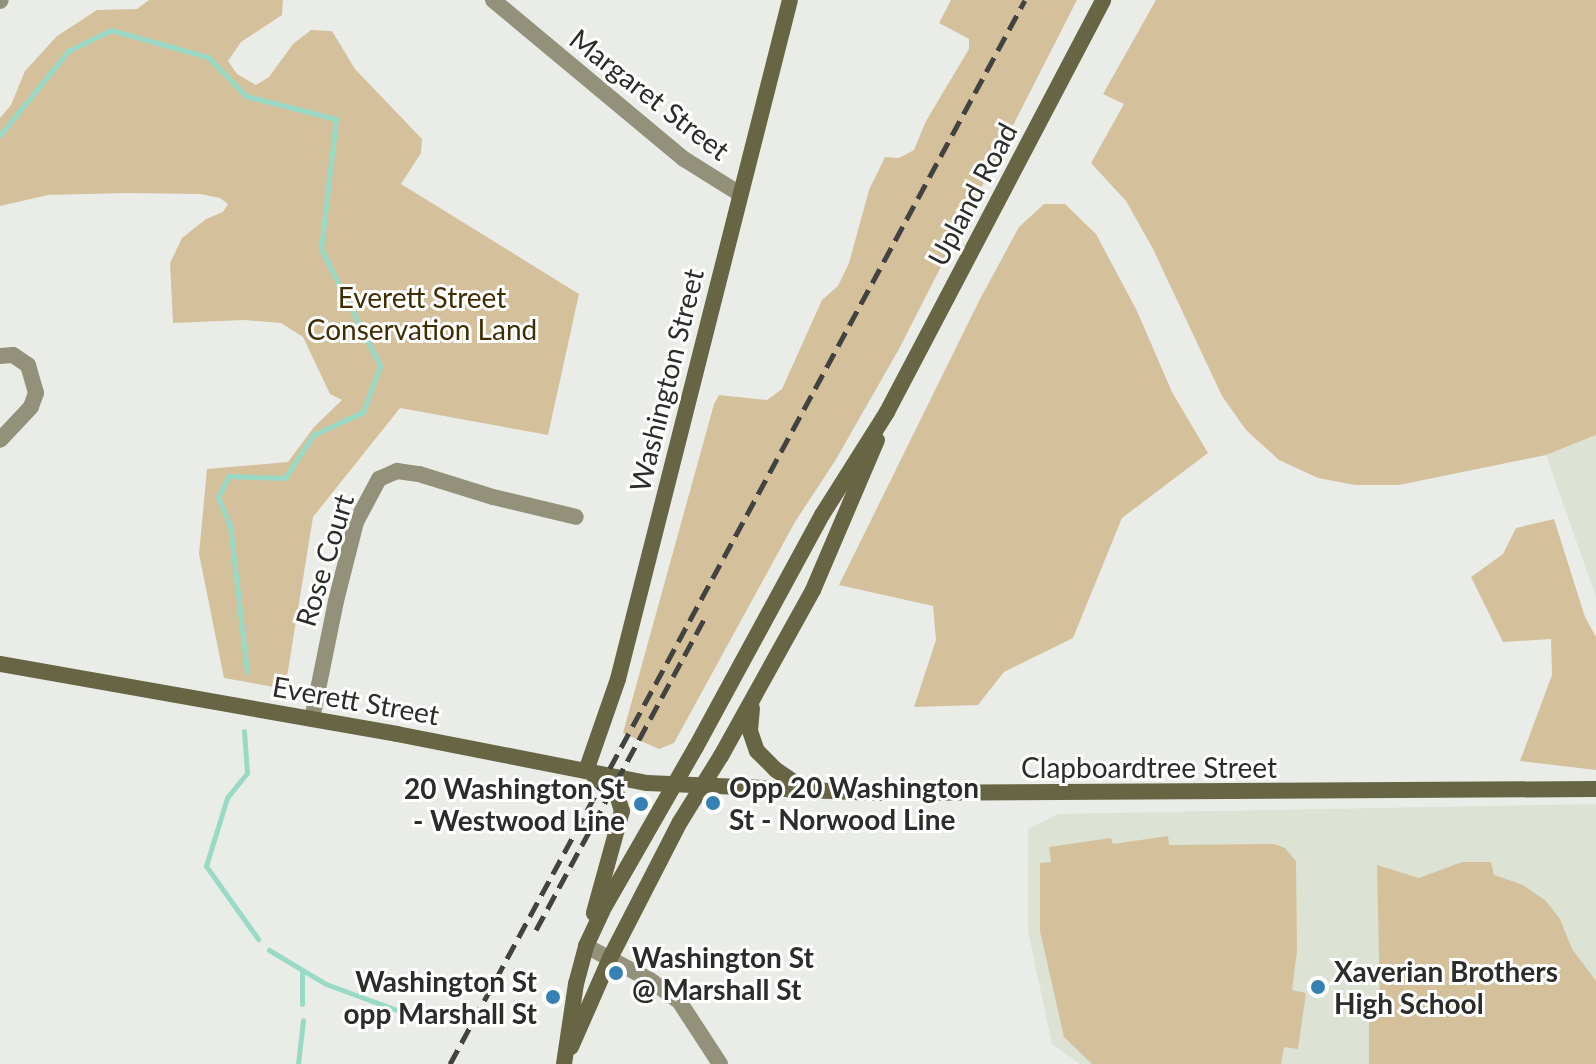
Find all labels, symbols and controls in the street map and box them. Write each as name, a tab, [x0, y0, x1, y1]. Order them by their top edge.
street label: Margaret Street	[564, 21, 736, 167]
street label: Upland Road	[920, 117, 1024, 271]
street label: Washington Street	[622, 265, 710, 495]
park label: Everett Street Conservation Land	[307, 280, 537, 346]
street label: Rose Court	[288, 490, 360, 630]
street label: Everett Street	[270, 669, 442, 731]
street label: Clapboardtree Street	[1021, 750, 1277, 784]
place label: Opp 20 Washington St - Norwood Line	[729, 770, 979, 836]
place label: 20 Washington St - Westwood Line	[404, 771, 625, 837]
marker: Opp 20 Washington St - Norwood Line	[704, 794, 722, 812]
marker: 20 Washington St - Westwood Line	[632, 795, 650, 813]
place label: Washington St @ Marshall St	[632, 940, 814, 1006]
place label: Xaverian Brothers High School	[1334, 954, 1558, 1020]
place label: Washington St opp Marshall St	[343, 964, 537, 1030]
marker: Washington St @ Marshall St	[607, 964, 625, 982]
marker: Xaverian Brothers High School	[1309, 978, 1327, 996]
marker: Washington St opp Marshall St	[544, 988, 562, 1006]

